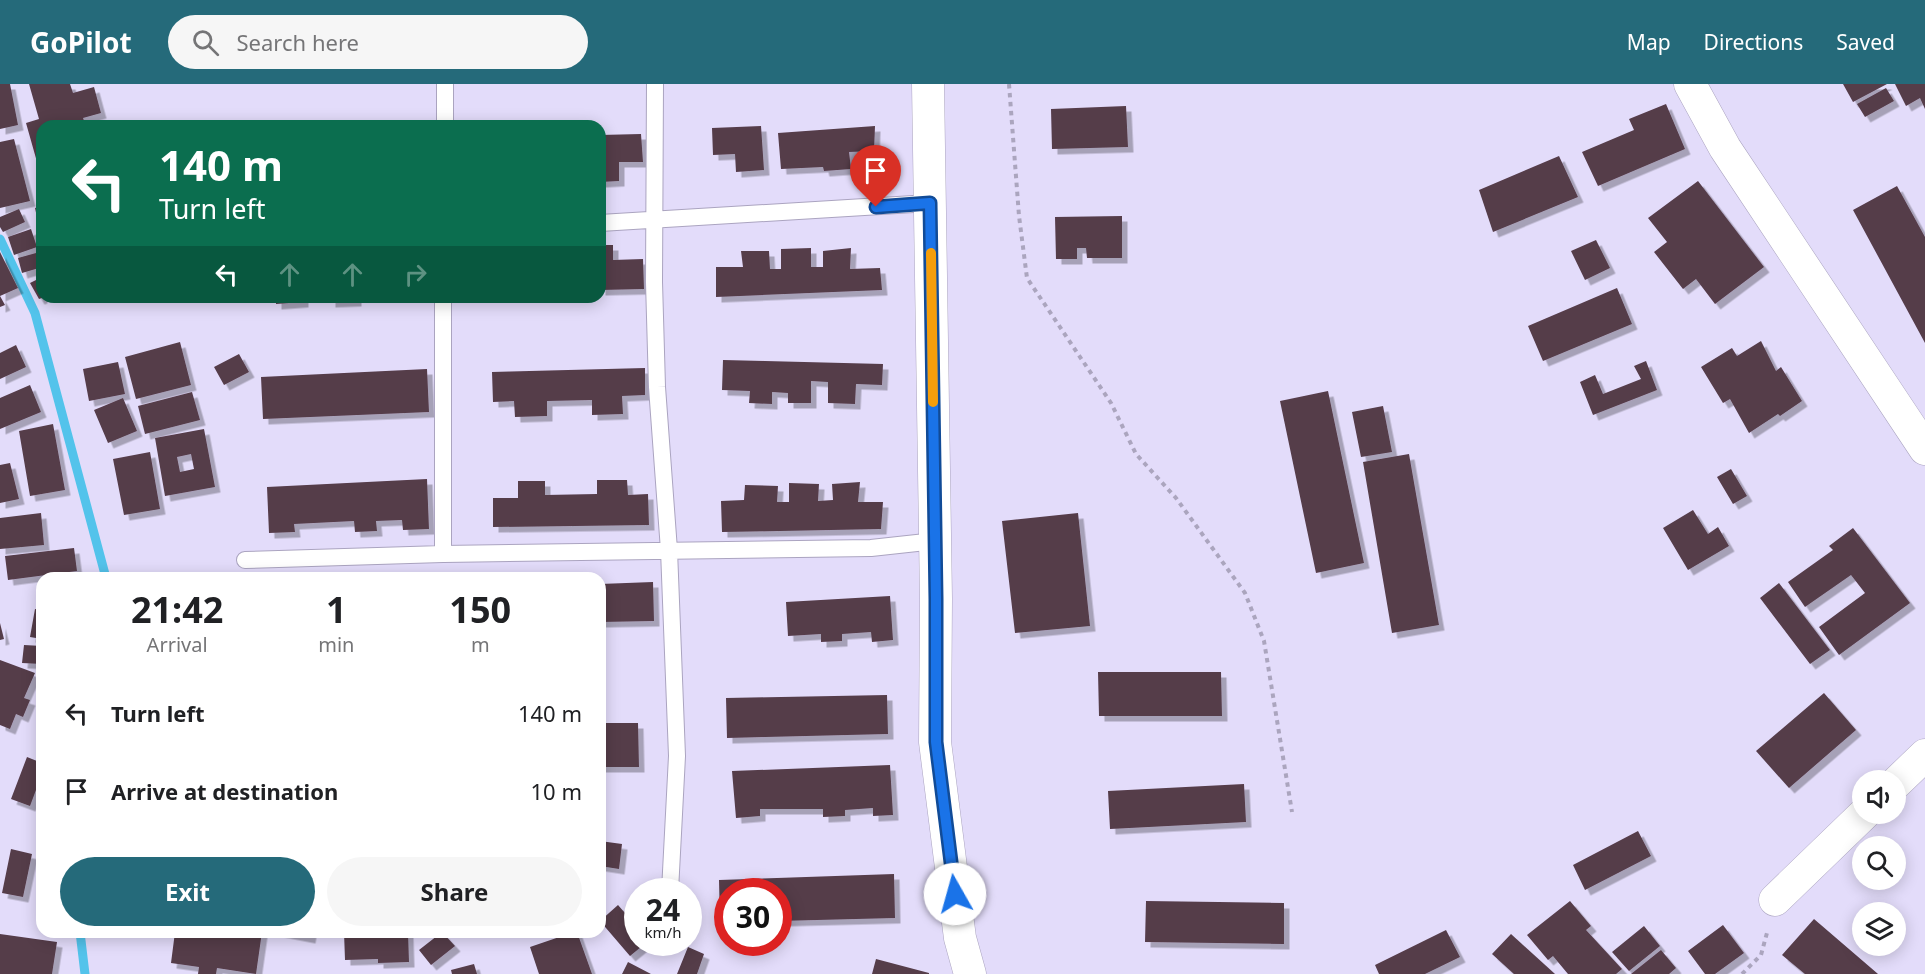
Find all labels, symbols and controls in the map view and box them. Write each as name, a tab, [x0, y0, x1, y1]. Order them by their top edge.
search box	[168, 15, 588, 69]
text: GoPilot	[30, 23, 132, 61]
icon: search	[189, 26, 222, 59]
text: Search here	[237, 27, 359, 57]
text: Map	[1627, 28, 1671, 56]
text: Directions	[1704, 28, 1803, 56]
text: Saved	[1836, 28, 1895, 56]
text: 140 m	[159, 136, 283, 193]
icon: left	[60, 144, 138, 222]
pin	[850, 145, 901, 207]
icon: arrive	[859, 154, 892, 187]
text: Turn left	[159, 190, 265, 227]
icon: left	[210, 258, 243, 291]
icon: ahead	[273, 258, 306, 291]
icon: ahead	[336, 258, 369, 291]
icon: right	[399, 258, 432, 291]
text: 21:42	[131, 585, 223, 634]
text: 1	[326, 585, 347, 634]
text: 150	[449, 585, 511, 634]
text: Arrival	[147, 631, 208, 658]
text: min	[318, 631, 354, 658]
text: m	[471, 631, 490, 658]
icon: left	[60, 697, 93, 730]
text: Turn left	[111, 698, 205, 728]
text: 140 m	[518, 698, 582, 728]
map controls	[1852, 770, 1906, 956]
button: sound	[1852, 770, 1906, 824]
icon: arrive	[60, 775, 93, 808]
text: Arrive at destination	[111, 776, 338, 806]
text: 10 m	[531, 776, 582, 806]
button: search	[1852, 836, 1906, 890]
button: Exit	[60, 857, 315, 926]
button: Share	[327, 857, 582, 926]
position arrow	[923, 862, 987, 926]
speed limit sign: 30	[714, 878, 792, 956]
text: 24	[646, 889, 680, 930]
button: layers	[1852, 902, 1906, 956]
text: km/h	[645, 922, 681, 942]

